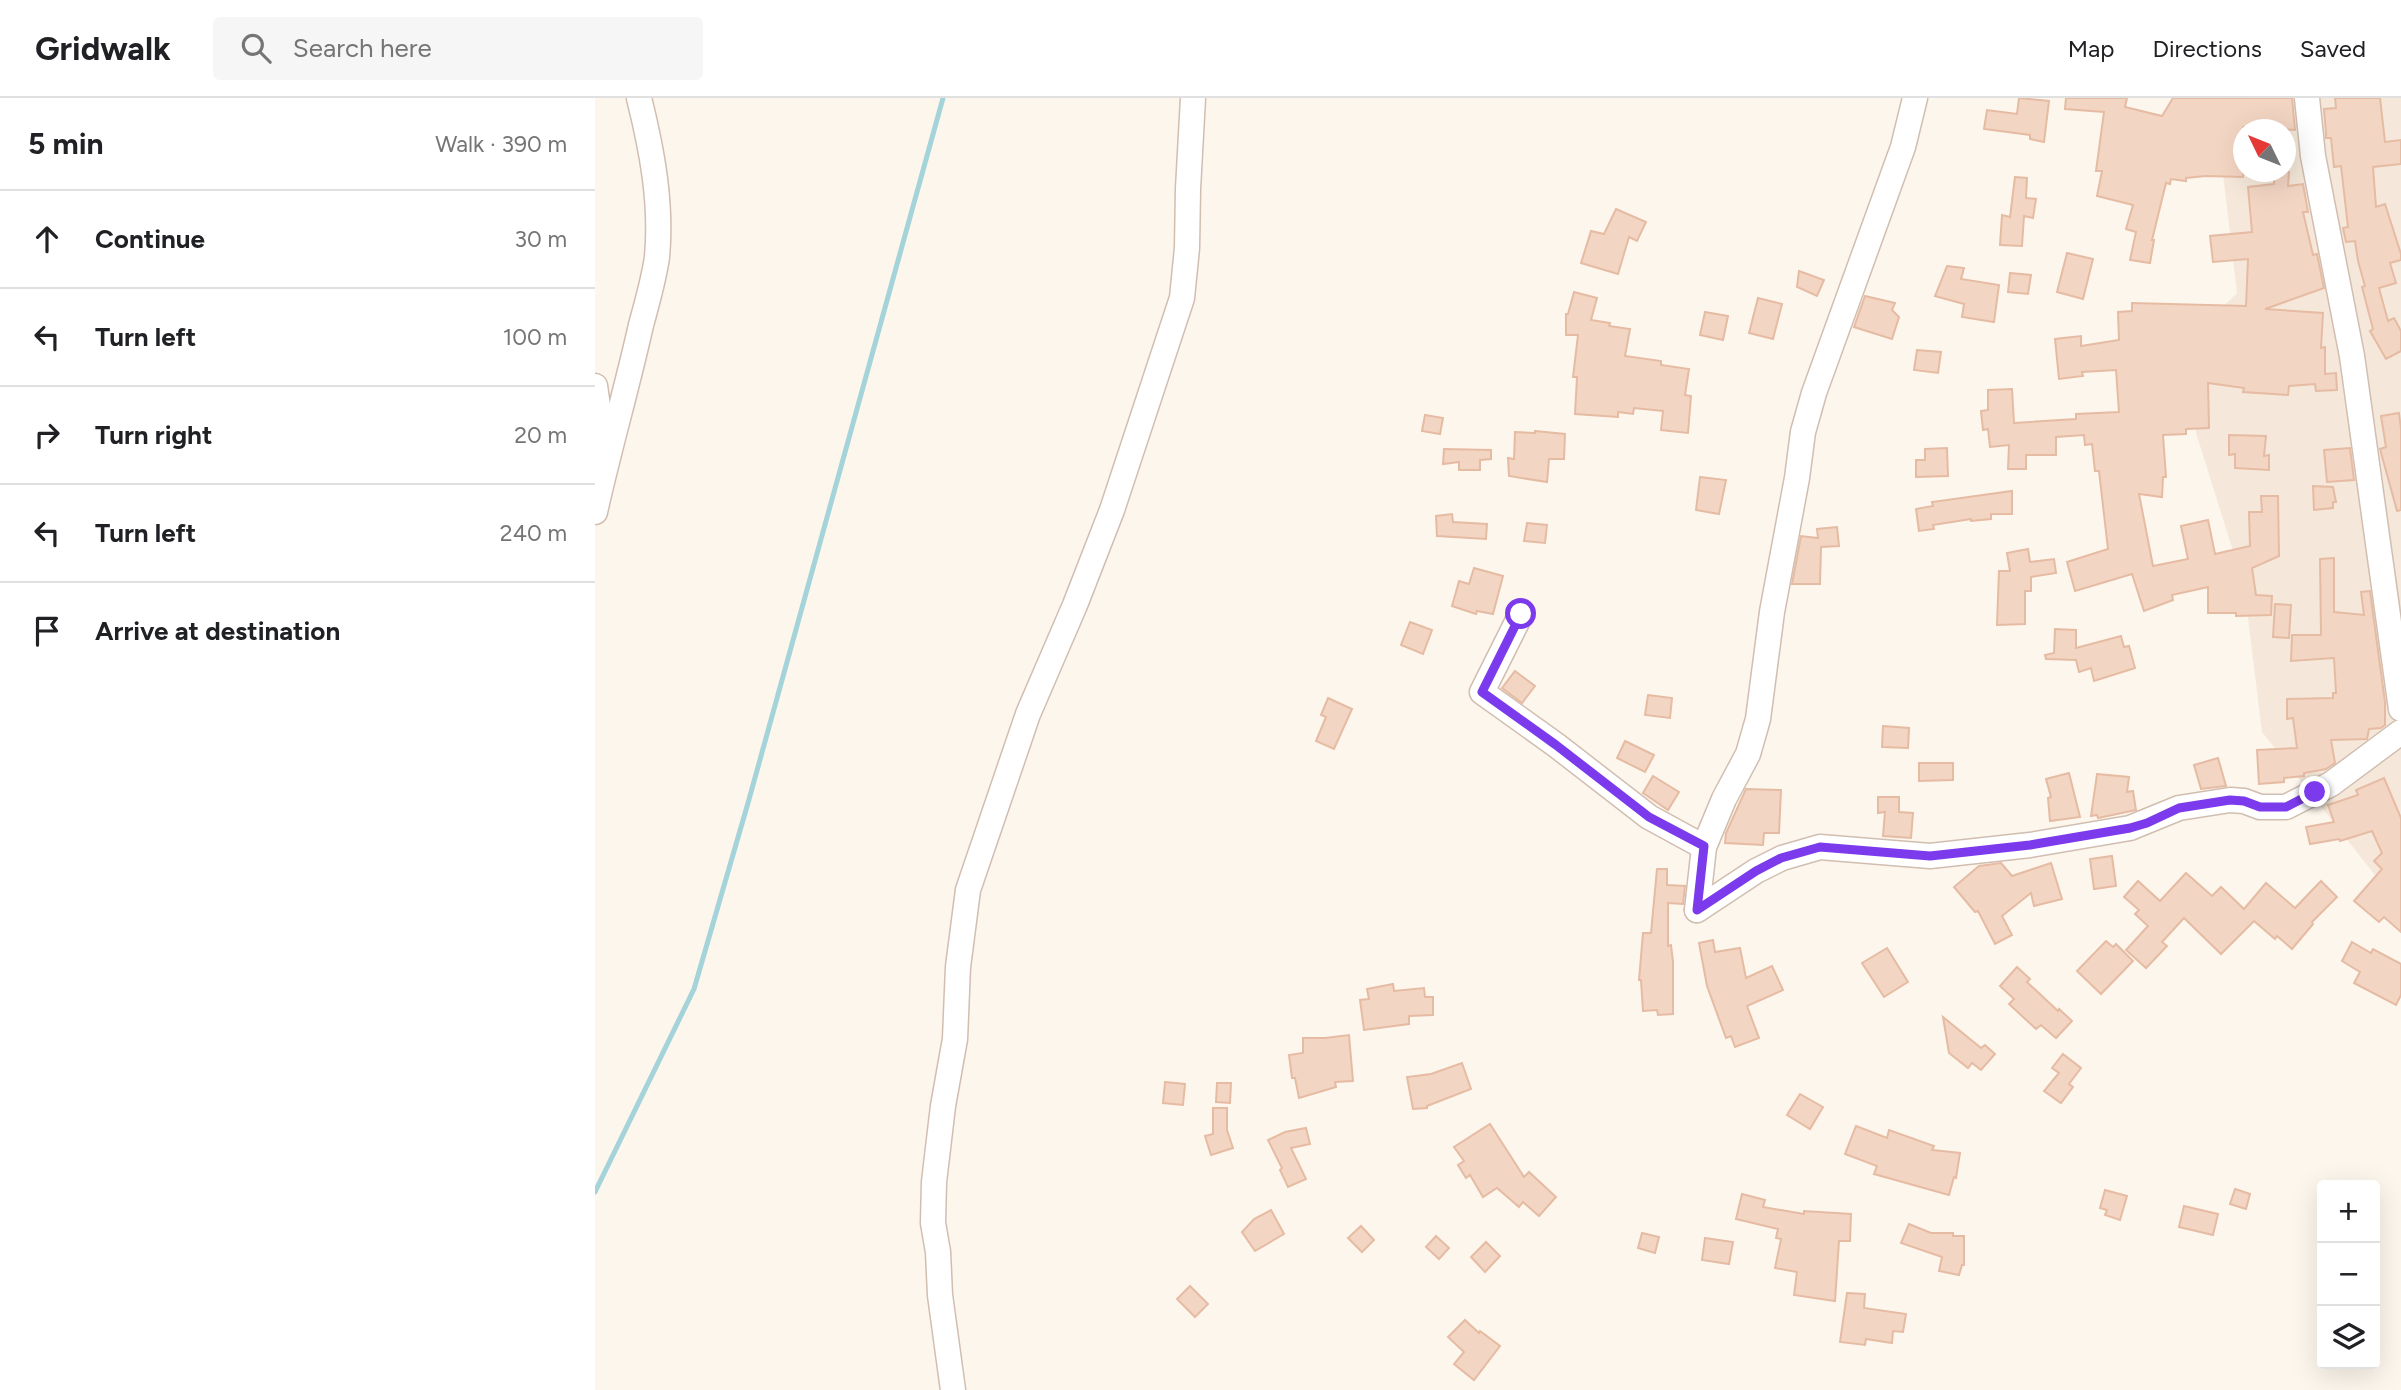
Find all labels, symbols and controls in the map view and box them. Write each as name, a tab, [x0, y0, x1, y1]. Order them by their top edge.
search box	[213, 17, 703, 80]
text: Gridwalk	[35, 29, 171, 68]
icon: search	[237, 29, 275, 67]
text: Search here	[293, 32, 432, 64]
text: Map	[2068, 34, 2114, 63]
text: Directions	[2152, 34, 2262, 63]
text: Saved	[2300, 34, 2366, 63]
north arrow	[2233, 119, 2296, 182]
text: 5 min	[28, 125, 104, 162]
text: Walk · 390 m	[435, 130, 567, 158]
icon: ahead	[28, 220, 66, 258]
text: Continue	[95, 223, 205, 255]
text: 30 m	[514, 225, 567, 253]
icon: left	[28, 318, 66, 356]
text: Turn left	[95, 321, 196, 353]
text: 100 m	[503, 323, 567, 351]
icon: right	[28, 416, 66, 454]
text: Turn right	[95, 419, 212, 451]
text: 20 m	[514, 421, 567, 449]
icon: left	[28, 514, 66, 552]
text: Turn left	[95, 517, 196, 549]
text: 240 m	[500, 519, 567, 547]
route start	[1505, 598, 1536, 629]
icon: arrive	[28, 612, 66, 650]
text: Arrive at destination	[95, 615, 340, 647]
route end	[2299, 776, 2330, 807]
map controls	[2317, 1180, 2380, 1369]
button: +	[2317, 1180, 2380, 1243]
button: −	[2317, 1243, 2380, 1306]
button: layers	[2317, 1306, 2380, 1369]

